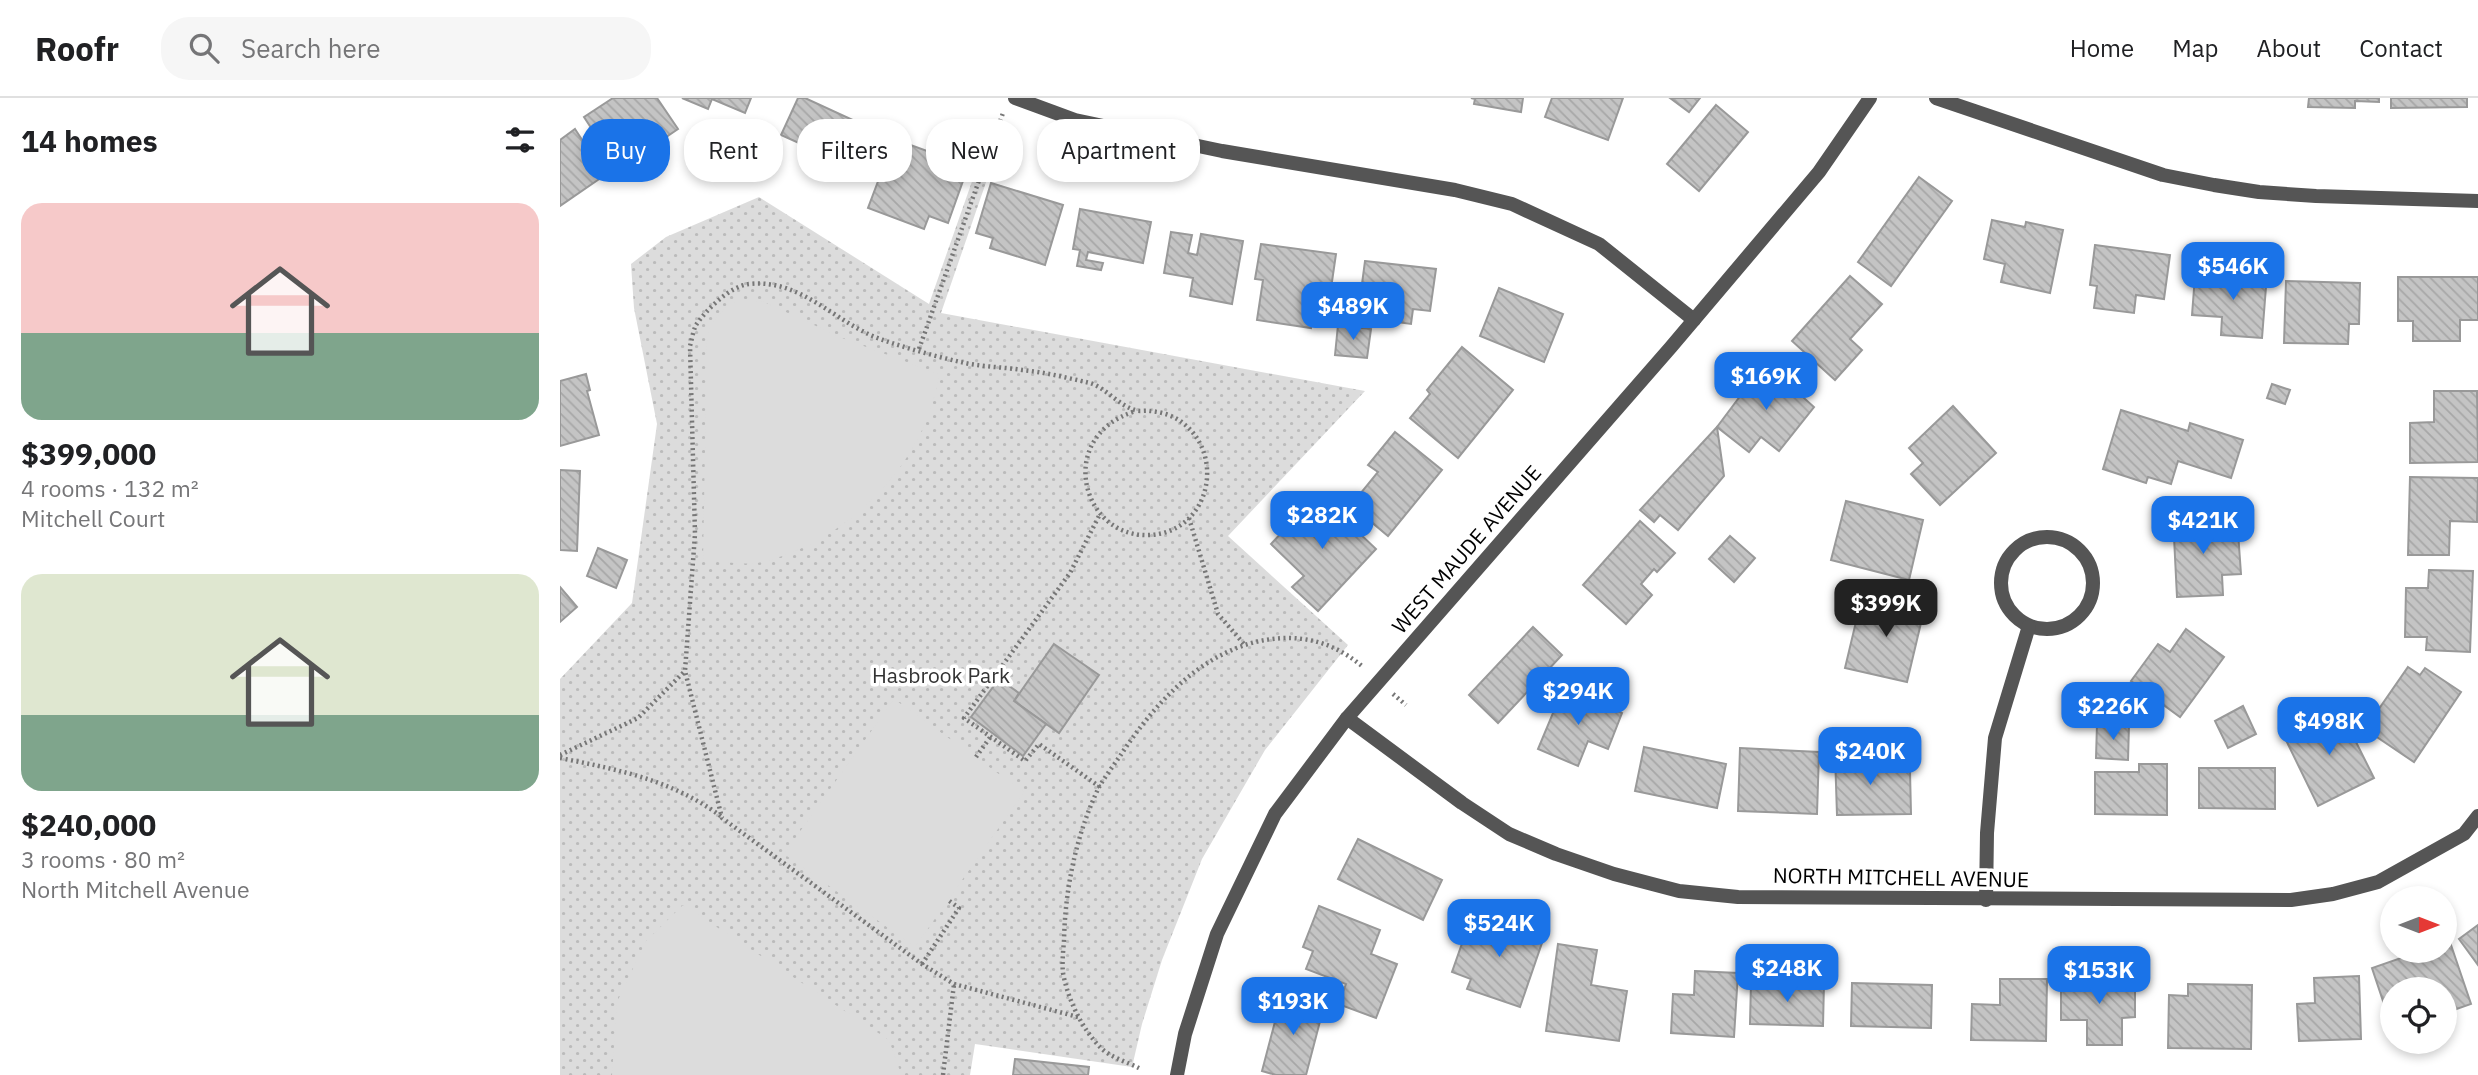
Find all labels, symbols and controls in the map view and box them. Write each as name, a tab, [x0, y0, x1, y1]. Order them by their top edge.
search box	[161, 17, 651, 80]
text: Roofr	[35, 27, 119, 70]
icon: search	[185, 29, 223, 67]
text: Search here	[241, 31, 380, 65]
text: Home	[2070, 32, 2134, 64]
text: Map	[2172, 32, 2218, 64]
text: About	[2256, 32, 2321, 64]
text: Contact	[2359, 32, 2443, 64]
chip: Buy	[581, 119, 670, 182]
chip: Rent	[684, 119, 783, 182]
chip: Filters	[797, 119, 912, 182]
chip: New	[926, 119, 1023, 182]
chip: Apartment	[1037, 119, 1200, 182]
text: 14 homes	[21, 121, 158, 160]
icon: filters	[501, 121, 539, 159]
pin: $546K	[2184, 242, 2282, 302]
icon: home	[217, 248, 343, 374]
text: $546K	[2197, 250, 2269, 280]
pin: $489K	[1304, 282, 1402, 342]
text: $489K	[1317, 290, 1389, 320]
pin: $169K	[1717, 352, 1815, 412]
text: $169K	[1730, 360, 1802, 390]
text: $399,000	[21, 434, 156, 473]
street label: WEST MAUDE AVENUE	[1385, 459, 1547, 639]
text: 4 rooms · 132 m²	[21, 473, 199, 503]
pin: $282K	[1273, 491, 1371, 551]
pin: $421K	[2154, 496, 2252, 556]
text: $282K	[1286, 499, 1358, 529]
text: Mitchell Court	[21, 503, 165, 533]
text: $421K	[2167, 504, 2239, 534]
pin: $399K	[1837, 580, 1935, 639]
text: $399K	[1850, 587, 1922, 617]
icon: home	[217, 619, 343, 745]
park label: Hasbrook Park	[872, 661, 1010, 689]
pin: $294K	[1529, 668, 1627, 727]
text: $294K	[1542, 675, 1614, 705]
pin: $226K	[2064, 682, 2162, 742]
text: $226K	[2077, 690, 2149, 720]
pin: $498K	[2280, 698, 2378, 757]
text: $498K	[2293, 705, 2365, 735]
pin: $240K	[1821, 728, 1919, 787]
text: $240K	[1834, 735, 1906, 765]
text: $240,000	[21, 805, 156, 844]
text: 3 rooms · 80 m²	[21, 844, 185, 874]
street label: NORTH MITCHELL AVENUE	[1773, 861, 2029, 893]
text: North Mitchell Avenue	[21, 874, 250, 904]
north arrow	[2380, 886, 2457, 962]
map controls	[2380, 886, 2457, 1054]
pin: $524K	[1450, 900, 1548, 959]
text: $524K	[1463, 907, 1535, 937]
pin: $248K	[1738, 944, 1836, 1004]
pin: $153K	[2050, 946, 2148, 1006]
text: $248K	[1751, 952, 1823, 982]
text: $153K	[2063, 954, 2135, 984]
button: locate	[2380, 977, 2457, 1054]
pin: $193K	[1244, 978, 1342, 1037]
text: $193K	[1257, 985, 1329, 1015]

